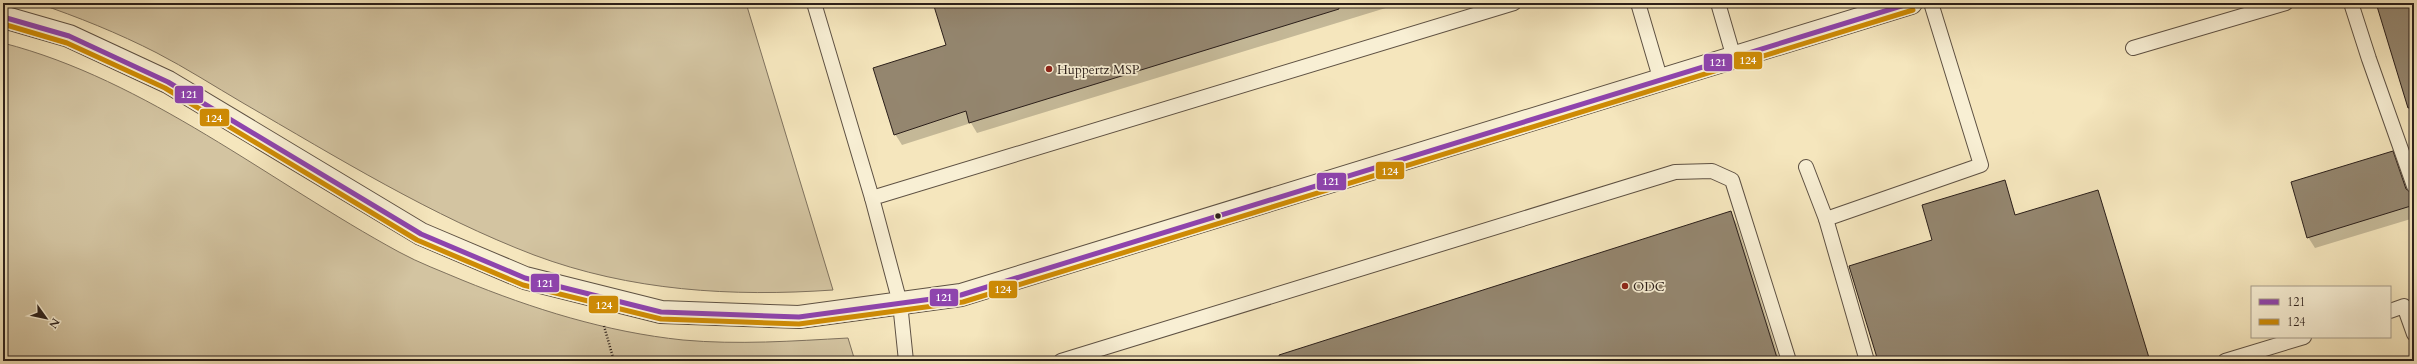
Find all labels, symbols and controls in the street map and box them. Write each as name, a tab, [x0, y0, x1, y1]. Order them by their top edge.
line badge: 124	[1733, 51, 1763, 70]
line badge: 121	[1703, 53, 1733, 72]
text: 124	[1740, 53, 1757, 68]
text: 121	[1710, 55, 1726, 70]
place label: Huppertz MSP	[1057, 61, 1140, 79]
marker: Huppertz MSP	[1044, 64, 1054, 74]
line badge: 121	[174, 85, 204, 104]
text: 121	[181, 87, 197, 102]
line badge: 124	[199, 108, 230, 127]
text: 124	[206, 111, 223, 126]
line badge: 124	[1375, 161, 1405, 180]
text: 124	[1382, 164, 1399, 179]
line badge: 121	[1316, 172, 1347, 191]
text: 121	[1323, 174, 1339, 189]
unlabelled marker	[1213, 211, 1223, 221]
line badge: 121	[530, 273, 560, 293]
text: 121	[537, 276, 553, 291]
place label: ODC	[1633, 278, 1665, 296]
line badge: 124	[988, 280, 1018, 299]
marker: ODC	[1620, 281, 1630, 291]
text: 124	[995, 282, 1012, 297]
legend	[2251, 286, 2391, 338]
line badge: 121	[929, 288, 959, 307]
text: 121	[936, 290, 952, 305]
text: 121	[2287, 294, 2305, 310]
line badge: 124	[588, 295, 619, 314]
north arrow	[26, 298, 66, 338]
text: 124	[596, 298, 613, 313]
text: 124	[2287, 314, 2305, 330]
text: N	[45, 315, 63, 332]

